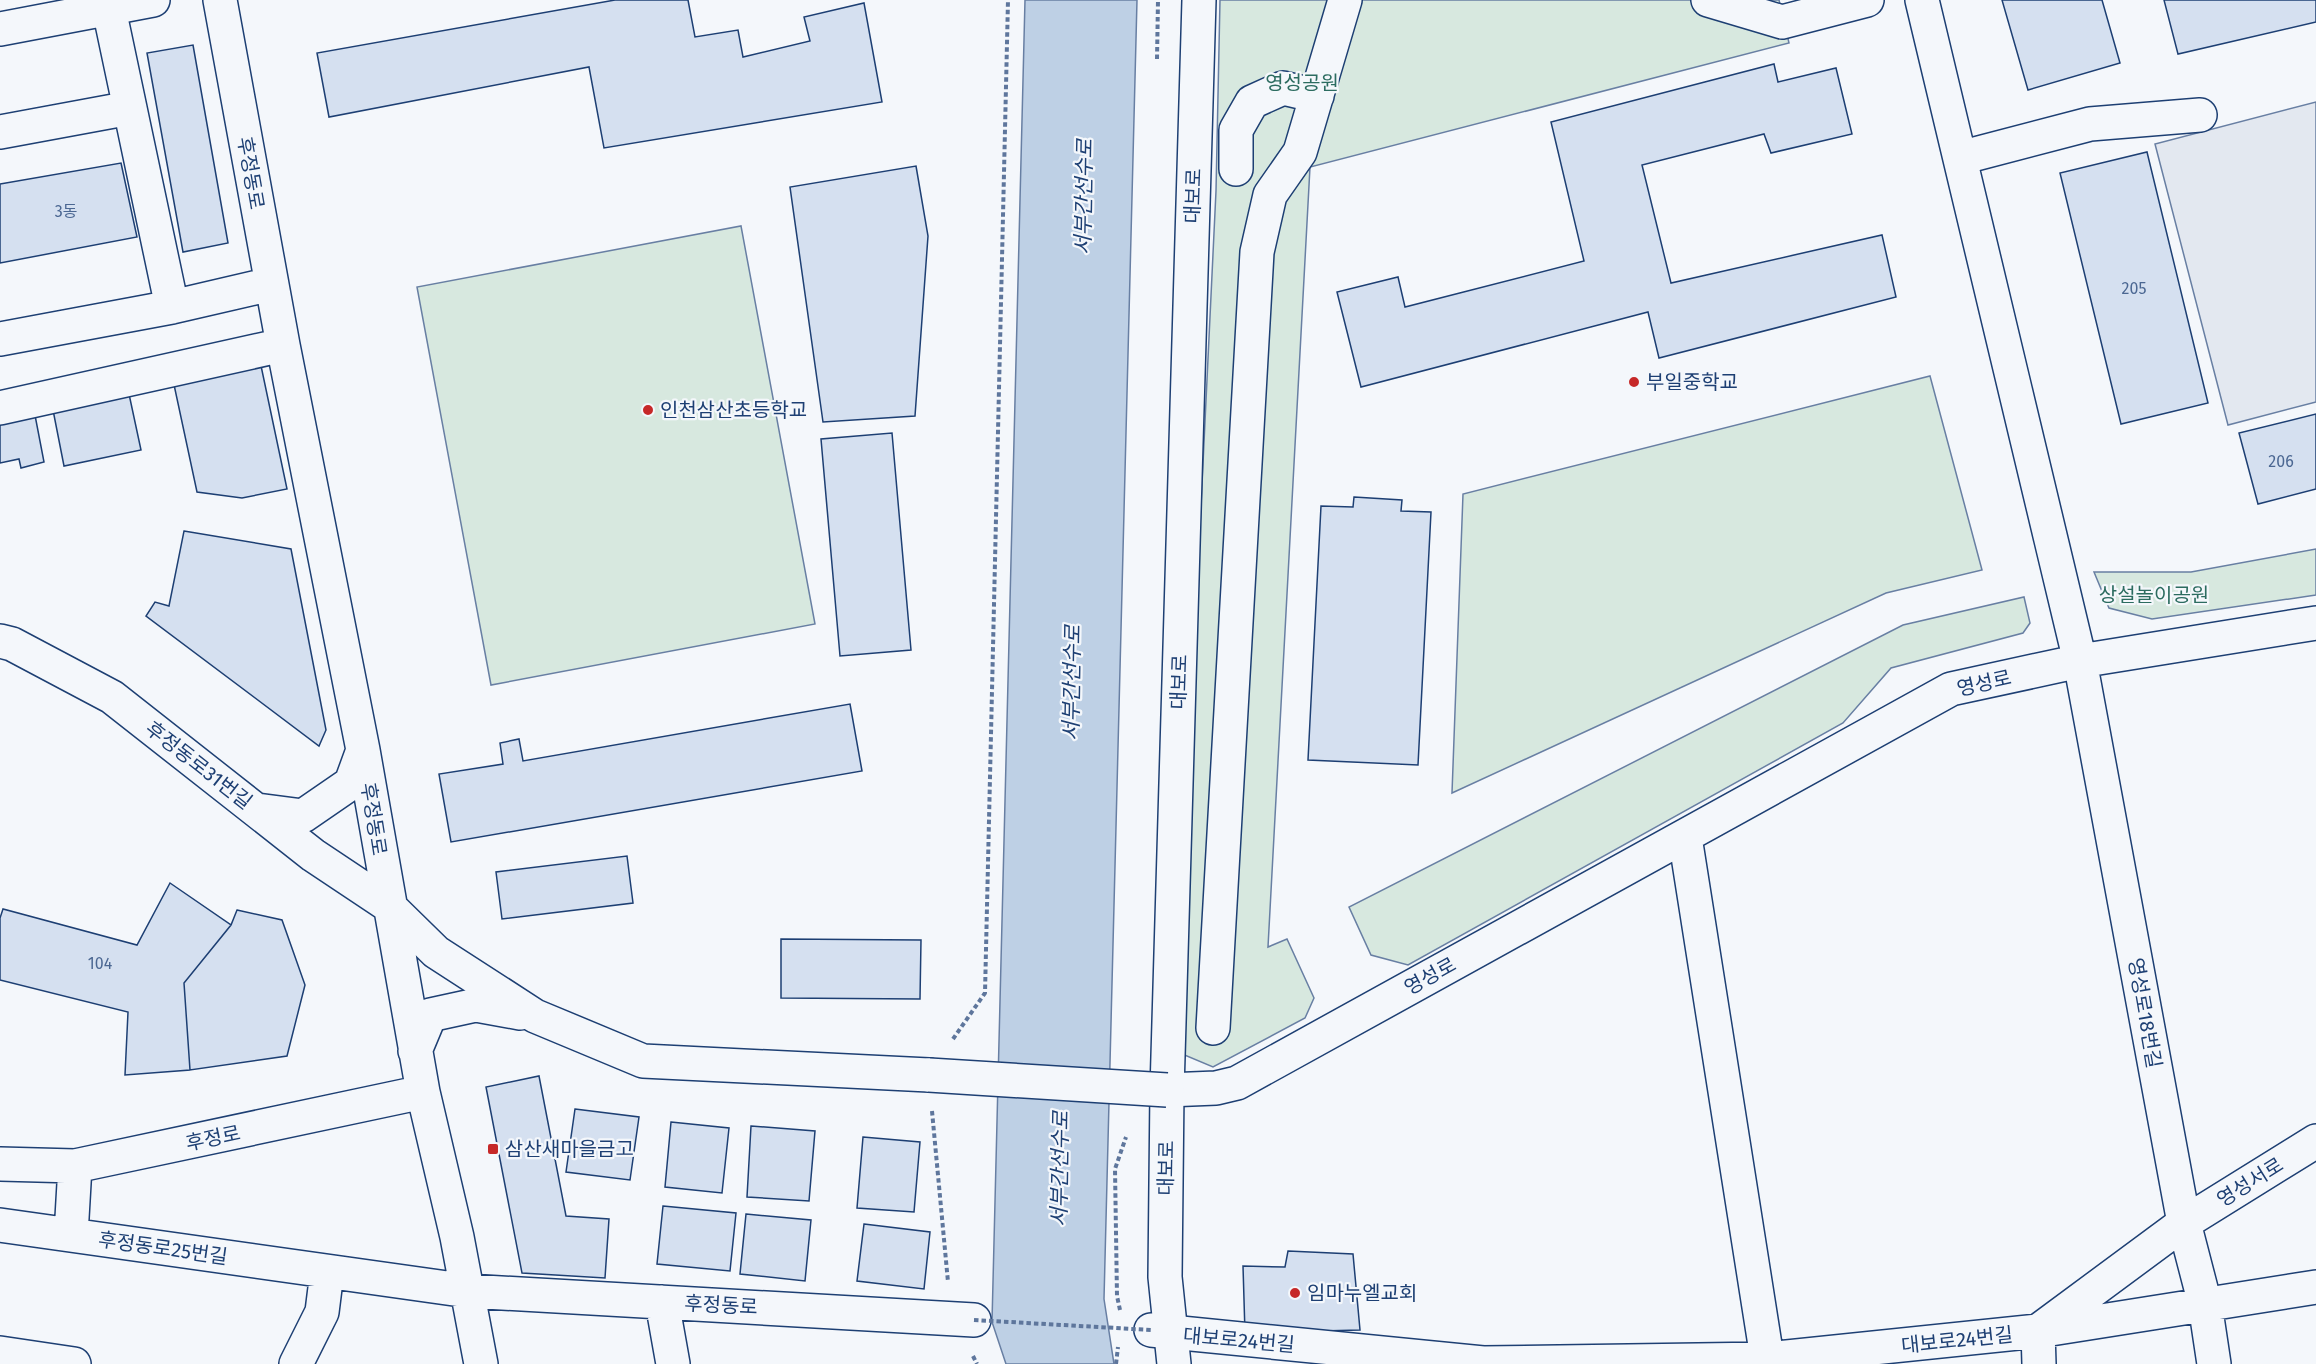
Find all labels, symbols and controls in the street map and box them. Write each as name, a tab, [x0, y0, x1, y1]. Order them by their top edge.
park label: 영성공원	[1265, 71, 1339, 95]
street label: 후정동로	[233, 135, 269, 211]
water label: 서부간선수로	[1070, 137, 1098, 255]
street label: 대보로	[1180, 168, 1206, 224]
house number: 3동	[55, 202, 78, 221]
house number: 205	[2122, 279, 2146, 298]
place label: 부일중학교	[1646, 370, 1738, 394]
marker: 부일중학교	[1627, 375, 1641, 389]
place label: 인천삼산초등학교	[660, 398, 807, 422]
marker: 인천삼산초등학교	[641, 403, 655, 417]
house number: 206	[2268, 452, 2294, 471]
park label: 상설놀이공원	[2099, 583, 2209, 607]
water label: 서부간선수로	[1058, 623, 1086, 741]
street label: 대보로	[1166, 654, 1192, 710]
street label: 영성로	[1954, 665, 2014, 701]
street label: 후정동로31번길	[141, 716, 257, 814]
street label: 후정동로	[356, 781, 392, 857]
street label: 영성로	[1400, 952, 1460, 1000]
house number: 104	[88, 954, 113, 973]
street label: 영성로18번길	[2123, 956, 2167, 1070]
water label: 서부간선수로	[1046, 1109, 1074, 1227]
street label: 후정로	[184, 1121, 242, 1155]
place label: 삼산새마을금고	[505, 1137, 634, 1161]
street label: 대보로	[1154, 1140, 1178, 1196]
marker: 삼산새마을금고	[486, 1142, 500, 1156]
street label: 영성서로	[2212, 1152, 2288, 1212]
street label: 후정동로25번길	[97, 1227, 229, 1269]
place label: 임마누엘교회	[1307, 1281, 1417, 1305]
marker: 임마누엘교회	[1288, 1286, 1302, 1300]
street label: 후정동로	[684, 1291, 758, 1319]
street label: 대보로24번길	[1900, 1322, 2014, 1358]
street label: 대보로24번길	[1182, 1323, 1296, 1357]

